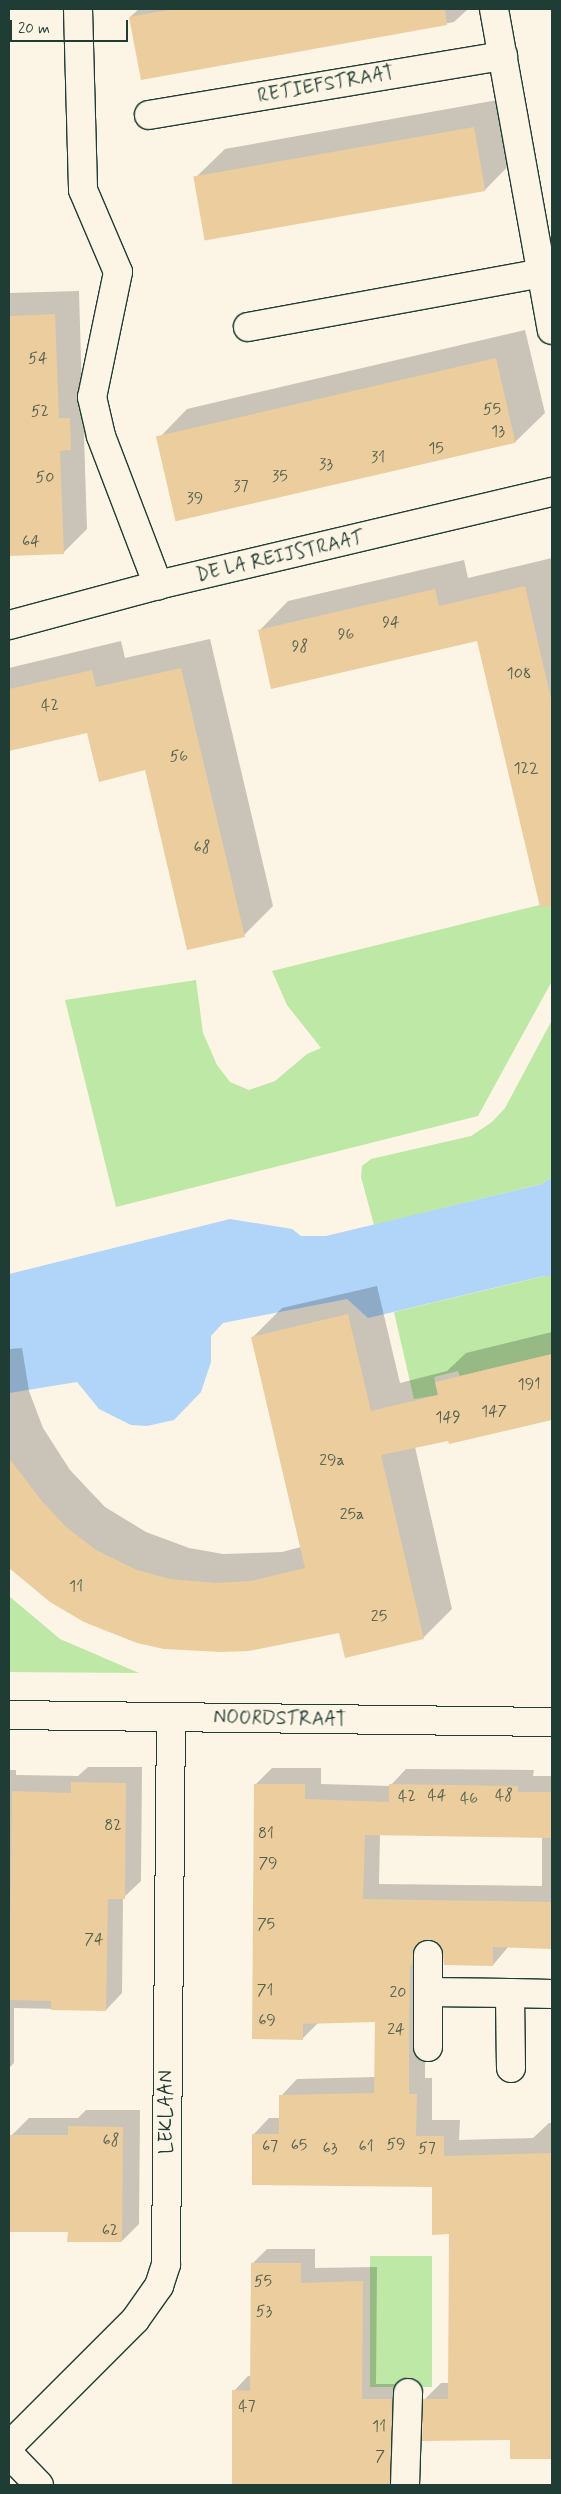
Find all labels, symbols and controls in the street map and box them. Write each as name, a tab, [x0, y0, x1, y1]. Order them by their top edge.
scale bar	[12, 10, 130, 42]
text: 20 m	[18, 19, 50, 39]
street label: RETIEFSTRAAT	[256, 62, 396, 108]
house number: 54	[28, 349, 48, 369]
house number: 55	[483, 400, 501, 420]
house number: 52	[31, 402, 49, 422]
house number: 13	[491, 422, 505, 442]
house number: 15	[428, 439, 444, 459]
house number: 31	[371, 448, 385, 468]
house number: 33	[319, 455, 333, 475]
house number: 35	[272, 467, 288, 487]
house number: 50	[36, 468, 54, 488]
house number: 37	[233, 477, 249, 497]
house number: 39	[187, 489, 203, 509]
street label: DE LA REIJSTRAAT	[195, 527, 365, 587]
house number: 64	[22, 532, 40, 552]
house number: 94	[382, 613, 400, 633]
house number: 96	[338, 625, 354, 645]
house number: 98	[292, 637, 308, 657]
house number: 108	[507, 664, 531, 684]
house number: 42	[41, 696, 59, 716]
house number: 56	[170, 747, 188, 767]
house number: 122	[513, 759, 539, 779]
house number: 68	[194, 838, 210, 858]
house number: 191	[518, 1375, 540, 1395]
house number: 147	[481, 1402, 507, 1422]
house number: 149	[435, 1408, 461, 1428]
house number: 29a	[319, 1451, 345, 1471]
house number: 25a	[340, 1505, 364, 1525]
house number: 11	[69, 1577, 83, 1597]
house number: 25	[371, 1607, 387, 1627]
street label: NOORDSTRAAT	[213, 1706, 347, 1732]
house number: 44	[427, 1786, 447, 1806]
house number: 48	[495, 1786, 513, 1806]
house number: 42	[398, 1787, 416, 1807]
house number: 46	[460, 1789, 478, 1809]
house number: 82	[104, 1816, 122, 1836]
house number: 81	[258, 1824, 274, 1844]
house number: 79	[258, 1854, 278, 1874]
house number: 75	[257, 1915, 275, 1935]
house number: 74	[84, 1930, 104, 1950]
house number: 71	[257, 1981, 273, 2001]
house number: 20	[390, 1983, 406, 2003]
house number: 69	[258, 2011, 276, 2031]
house number: 24	[387, 2020, 405, 2040]
street label: LEKLAAN	[156, 2070, 178, 2154]
house number: 68	[103, 2131, 119, 2151]
house number: 59	[386, 2135, 406, 2155]
house number: 65	[291, 2136, 307, 2156]
house number: 67	[262, 2137, 278, 2157]
house number: 61	[358, 2137, 374, 2157]
house number: 63	[323, 2139, 337, 2159]
house number: 57	[418, 2139, 436, 2159]
house number: 62	[102, 2221, 118, 2241]
house number: 55	[254, 2272, 272, 2292]
house number: 53	[256, 2302, 272, 2322]
house number: 47	[238, 2397, 256, 2417]
house number: 11	[372, 2417, 386, 2437]
house number: 7	[375, 2447, 385, 2467]

